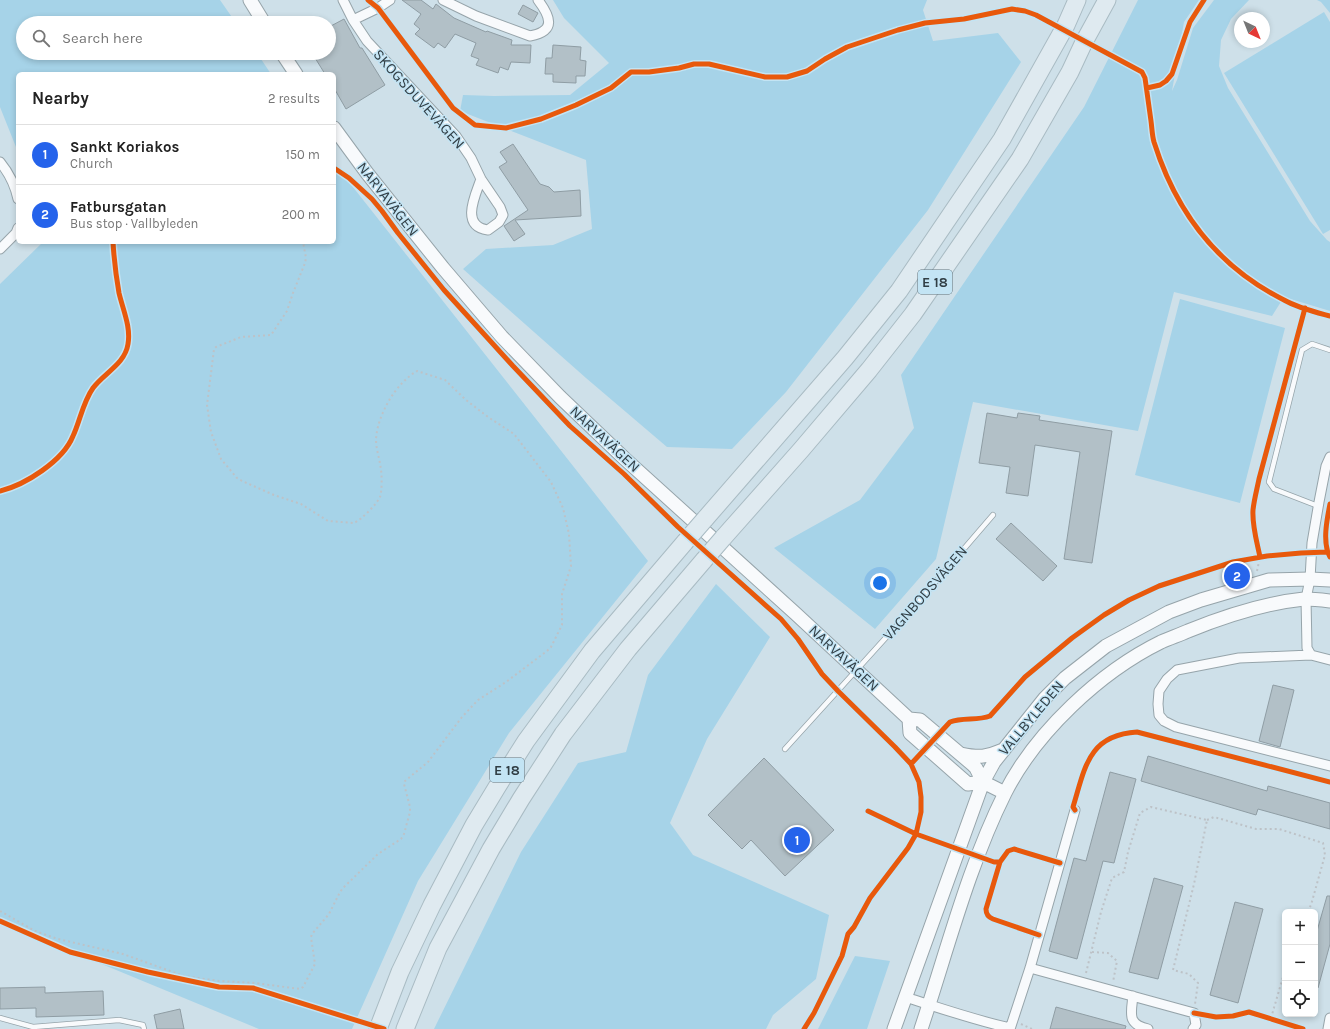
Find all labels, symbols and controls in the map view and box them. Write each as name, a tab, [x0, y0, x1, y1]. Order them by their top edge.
north arrow	[1234, 12, 1270, 48]
search box	[16, 16, 336, 60]
icon: search	[30, 27, 52, 49]
text: Search here	[62, 29, 143, 47]
street label: SKOGSDUVEVÄGEN	[369, 45, 469, 153]
text: Nearby	[32, 88, 89, 108]
text: 2 results	[268, 91, 320, 106]
text: Sankt Koriakos	[70, 138, 179, 156]
text: 1	[43, 147, 47, 162]
text: 150 m	[285, 147, 320, 162]
text: Church	[70, 156, 113, 171]
street label: NARVAVÄGEN	[353, 158, 423, 240]
text: Fatbursgatan	[70, 198, 167, 216]
text: 2	[41, 207, 49, 222]
text: 200 m	[282, 207, 320, 222]
text: Bus stop · Vallbyleden	[70, 216, 198, 231]
road number: E 18	[918, 270, 952, 294]
street label: NARVAVÄGEN	[566, 402, 644, 476]
street label: VAGNBODSVÄGEN	[879, 542, 971, 644]
pin: 2	[1224, 561, 1250, 591]
your location	[870, 573, 890, 593]
street label: NARVAVÄGEN	[805, 621, 883, 695]
street label: VALLBYLEDEN	[994, 677, 1068, 759]
road number: E 18	[490, 758, 524, 782]
pin: 1	[784, 825, 810, 855]
map controls	[1282, 909, 1318, 1017]
button: +	[1282, 909, 1318, 945]
button: −	[1282, 945, 1318, 981]
button: locate	[1282, 981, 1318, 1017]

